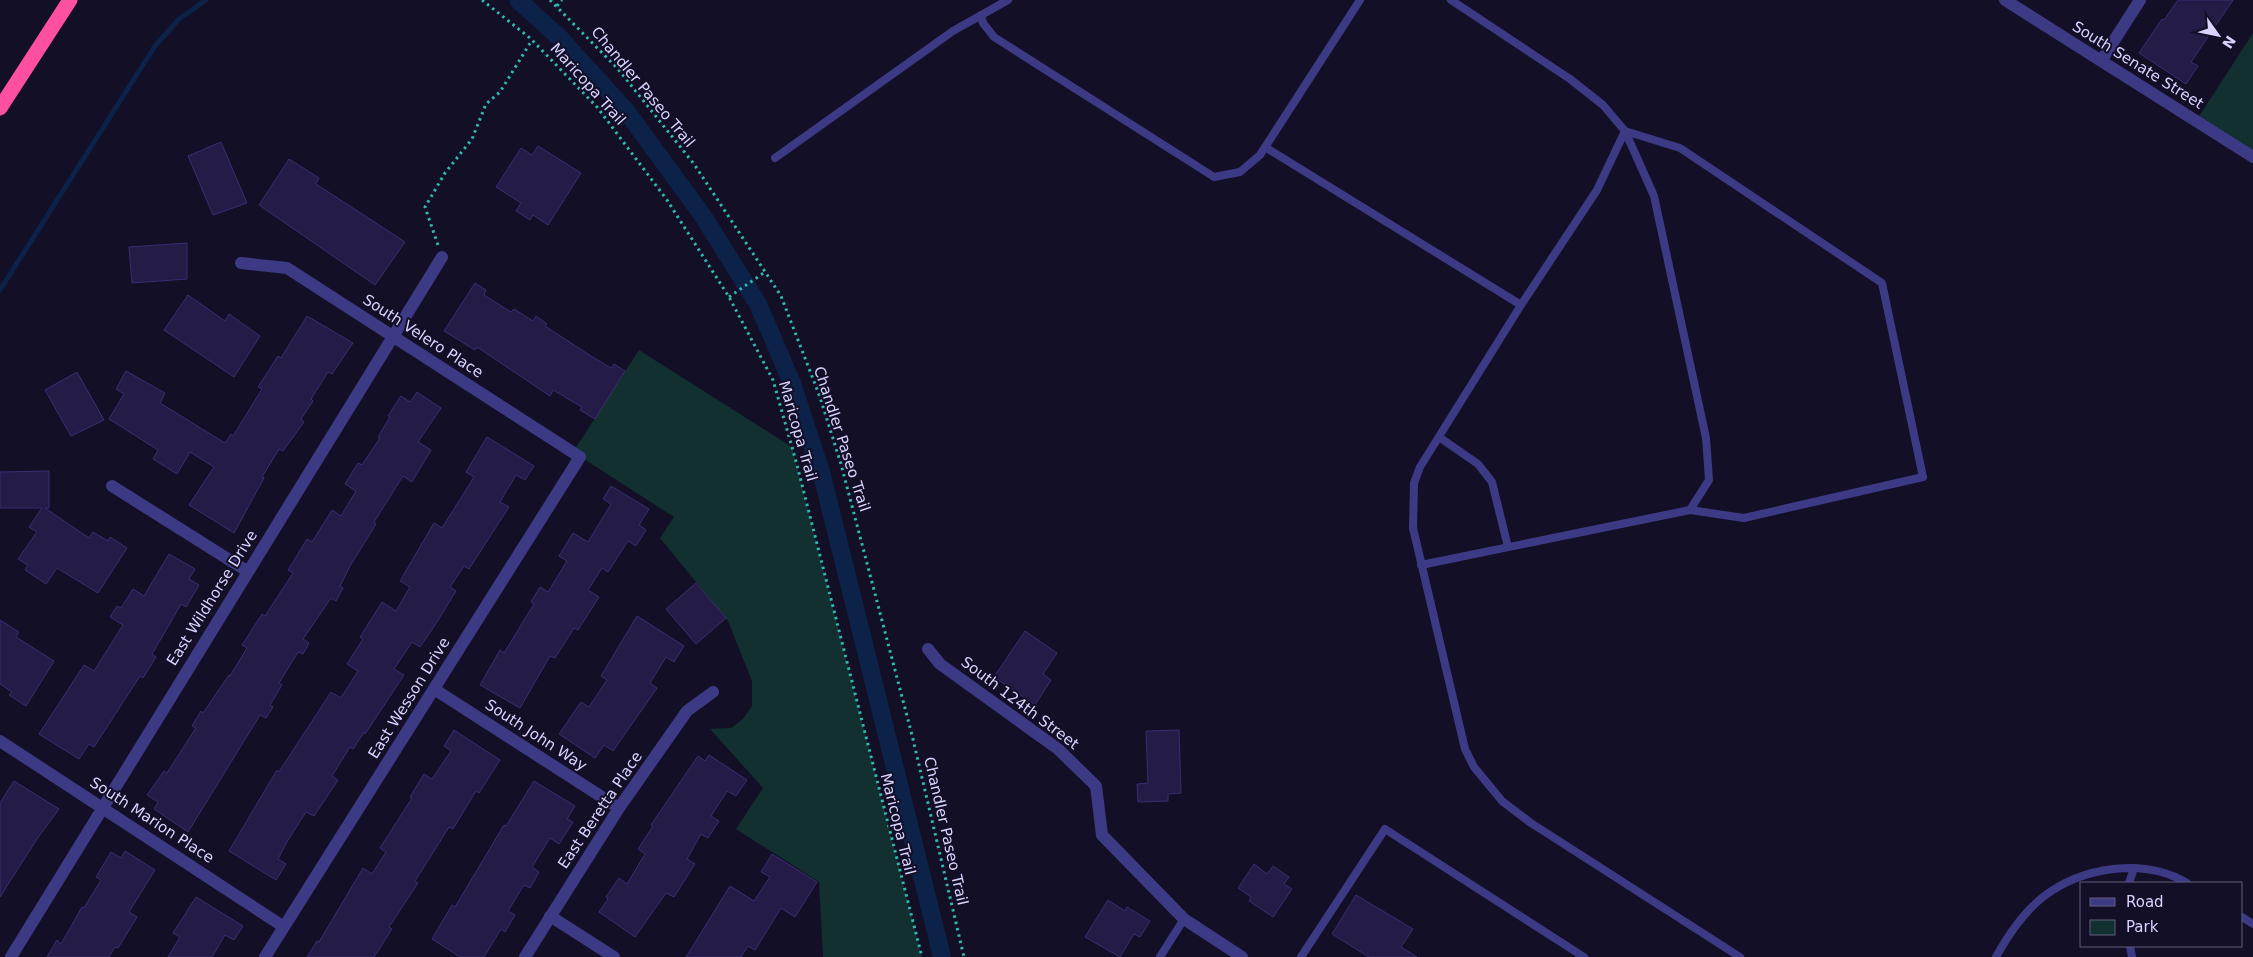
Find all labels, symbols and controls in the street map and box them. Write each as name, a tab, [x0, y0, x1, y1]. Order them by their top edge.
north arrow	[2193, 10, 2243, 60]
street label: South Senate Street	[2069, 17, 2207, 113]
street label: Chandler Paseo Trail	[587, 23, 699, 151]
text: N	[2219, 33, 2239, 51]
street label: Maricopa Trail	[547, 39, 629, 129]
street label: South Velero Place	[359, 290, 487, 382]
street label: Chandler Paseo Trail	[810, 364, 874, 514]
street label: Maricopa Trail	[775, 379, 821, 483]
street label: East Wildhorse Drive	[163, 527, 261, 669]
street label: East Wesson Drive	[364, 634, 454, 762]
street label: South 124th Street	[958, 653, 1083, 753]
street label: South John Way	[482, 695, 590, 775]
street label: East Beretta Place	[554, 748, 646, 872]
street label: Chandler Paseo Trail	[920, 755, 972, 907]
street label: Maricopa Trail	[877, 771, 919, 877]
street label: South Marion Place	[87, 773, 217, 867]
legend	[2080, 882, 2243, 947]
text: Road	[2126, 893, 2164, 911]
text: Park	[2126, 918, 2159, 936]

